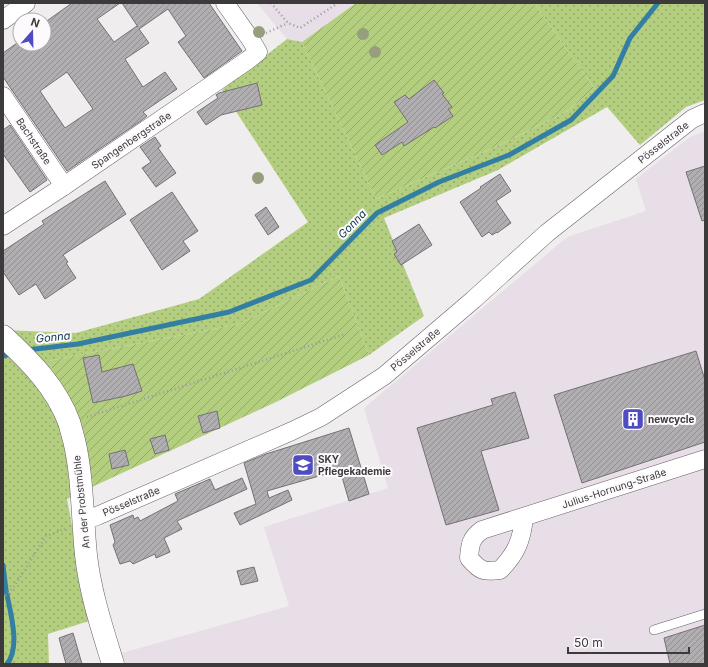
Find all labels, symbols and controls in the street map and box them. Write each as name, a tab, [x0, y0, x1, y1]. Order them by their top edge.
north arrow	[12, 12, 52, 52]
text: N	[29, 15, 42, 31]
street label: Spangenbergstraße	[89, 109, 173, 171]
street label: Bachstraße	[14, 115, 54, 167]
street label: Pösselstraße	[635, 118, 691, 166]
water label: Gonna	[335, 207, 369, 241]
street label: Pösselstraße	[388, 325, 442, 373]
water label: Gonna	[35, 328, 71, 346]
building icon: newcycle	[620, 406, 646, 432]
place label: newcycle	[648, 413, 695, 426]
school or university icon: SKY Pflegekademie	[290, 452, 316, 478]
place label: SKY Pflegekademie	[318, 453, 391, 478]
street label: An der Probstmühle	[70, 455, 92, 549]
street label: Julius-Hornung-Straße	[560, 465, 668, 511]
street label: Pösselstraße	[101, 483, 162, 518]
scale bar	[568, 629, 689, 655]
text: 50 m	[574, 635, 603, 650]

